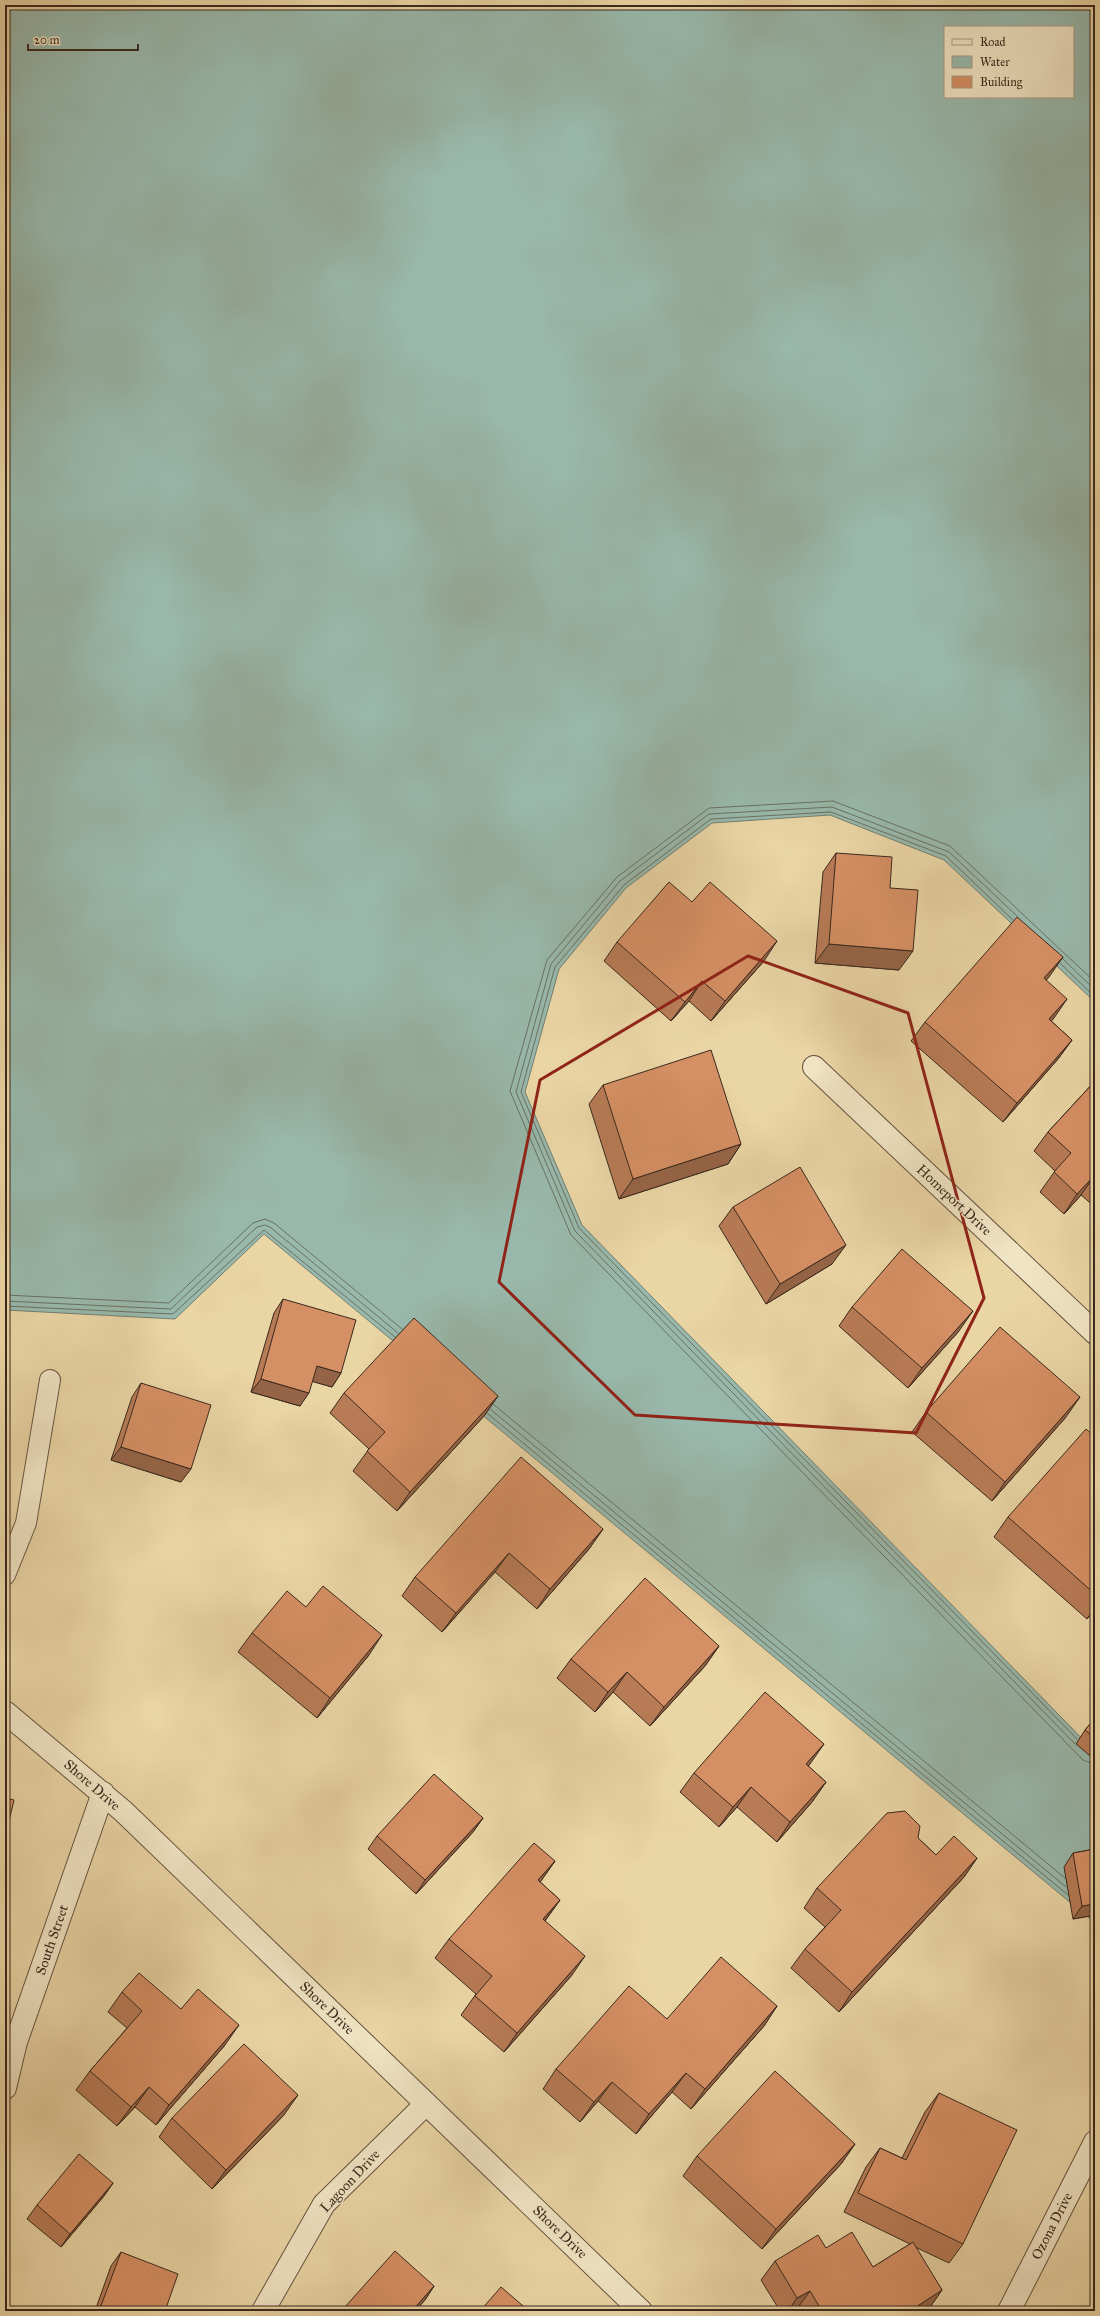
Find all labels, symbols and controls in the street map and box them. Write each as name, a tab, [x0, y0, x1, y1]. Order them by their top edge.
scale bar	[28, 26, 138, 52]
legend	[944, 26, 1074, 98]
text: 20 m	[34, 33, 60, 47]
text: Road	[980, 35, 1006, 49]
text: Water	[980, 55, 1010, 69]
text: Building	[980, 75, 1023, 90]
street label: Homeport Drive	[913, 1161, 995, 1239]
street label: Shore Drive	[60, 1756, 124, 1814]
street label: South Street	[32, 1903, 72, 1977]
street label: Shore Drive	[296, 1978, 358, 2038]
street label: Lagoon Drive	[316, 2146, 384, 2216]
street label: Ozona Drive	[1028, 2189, 1076, 2262]
street label: Shore Drive	[529, 2202, 591, 2262]

